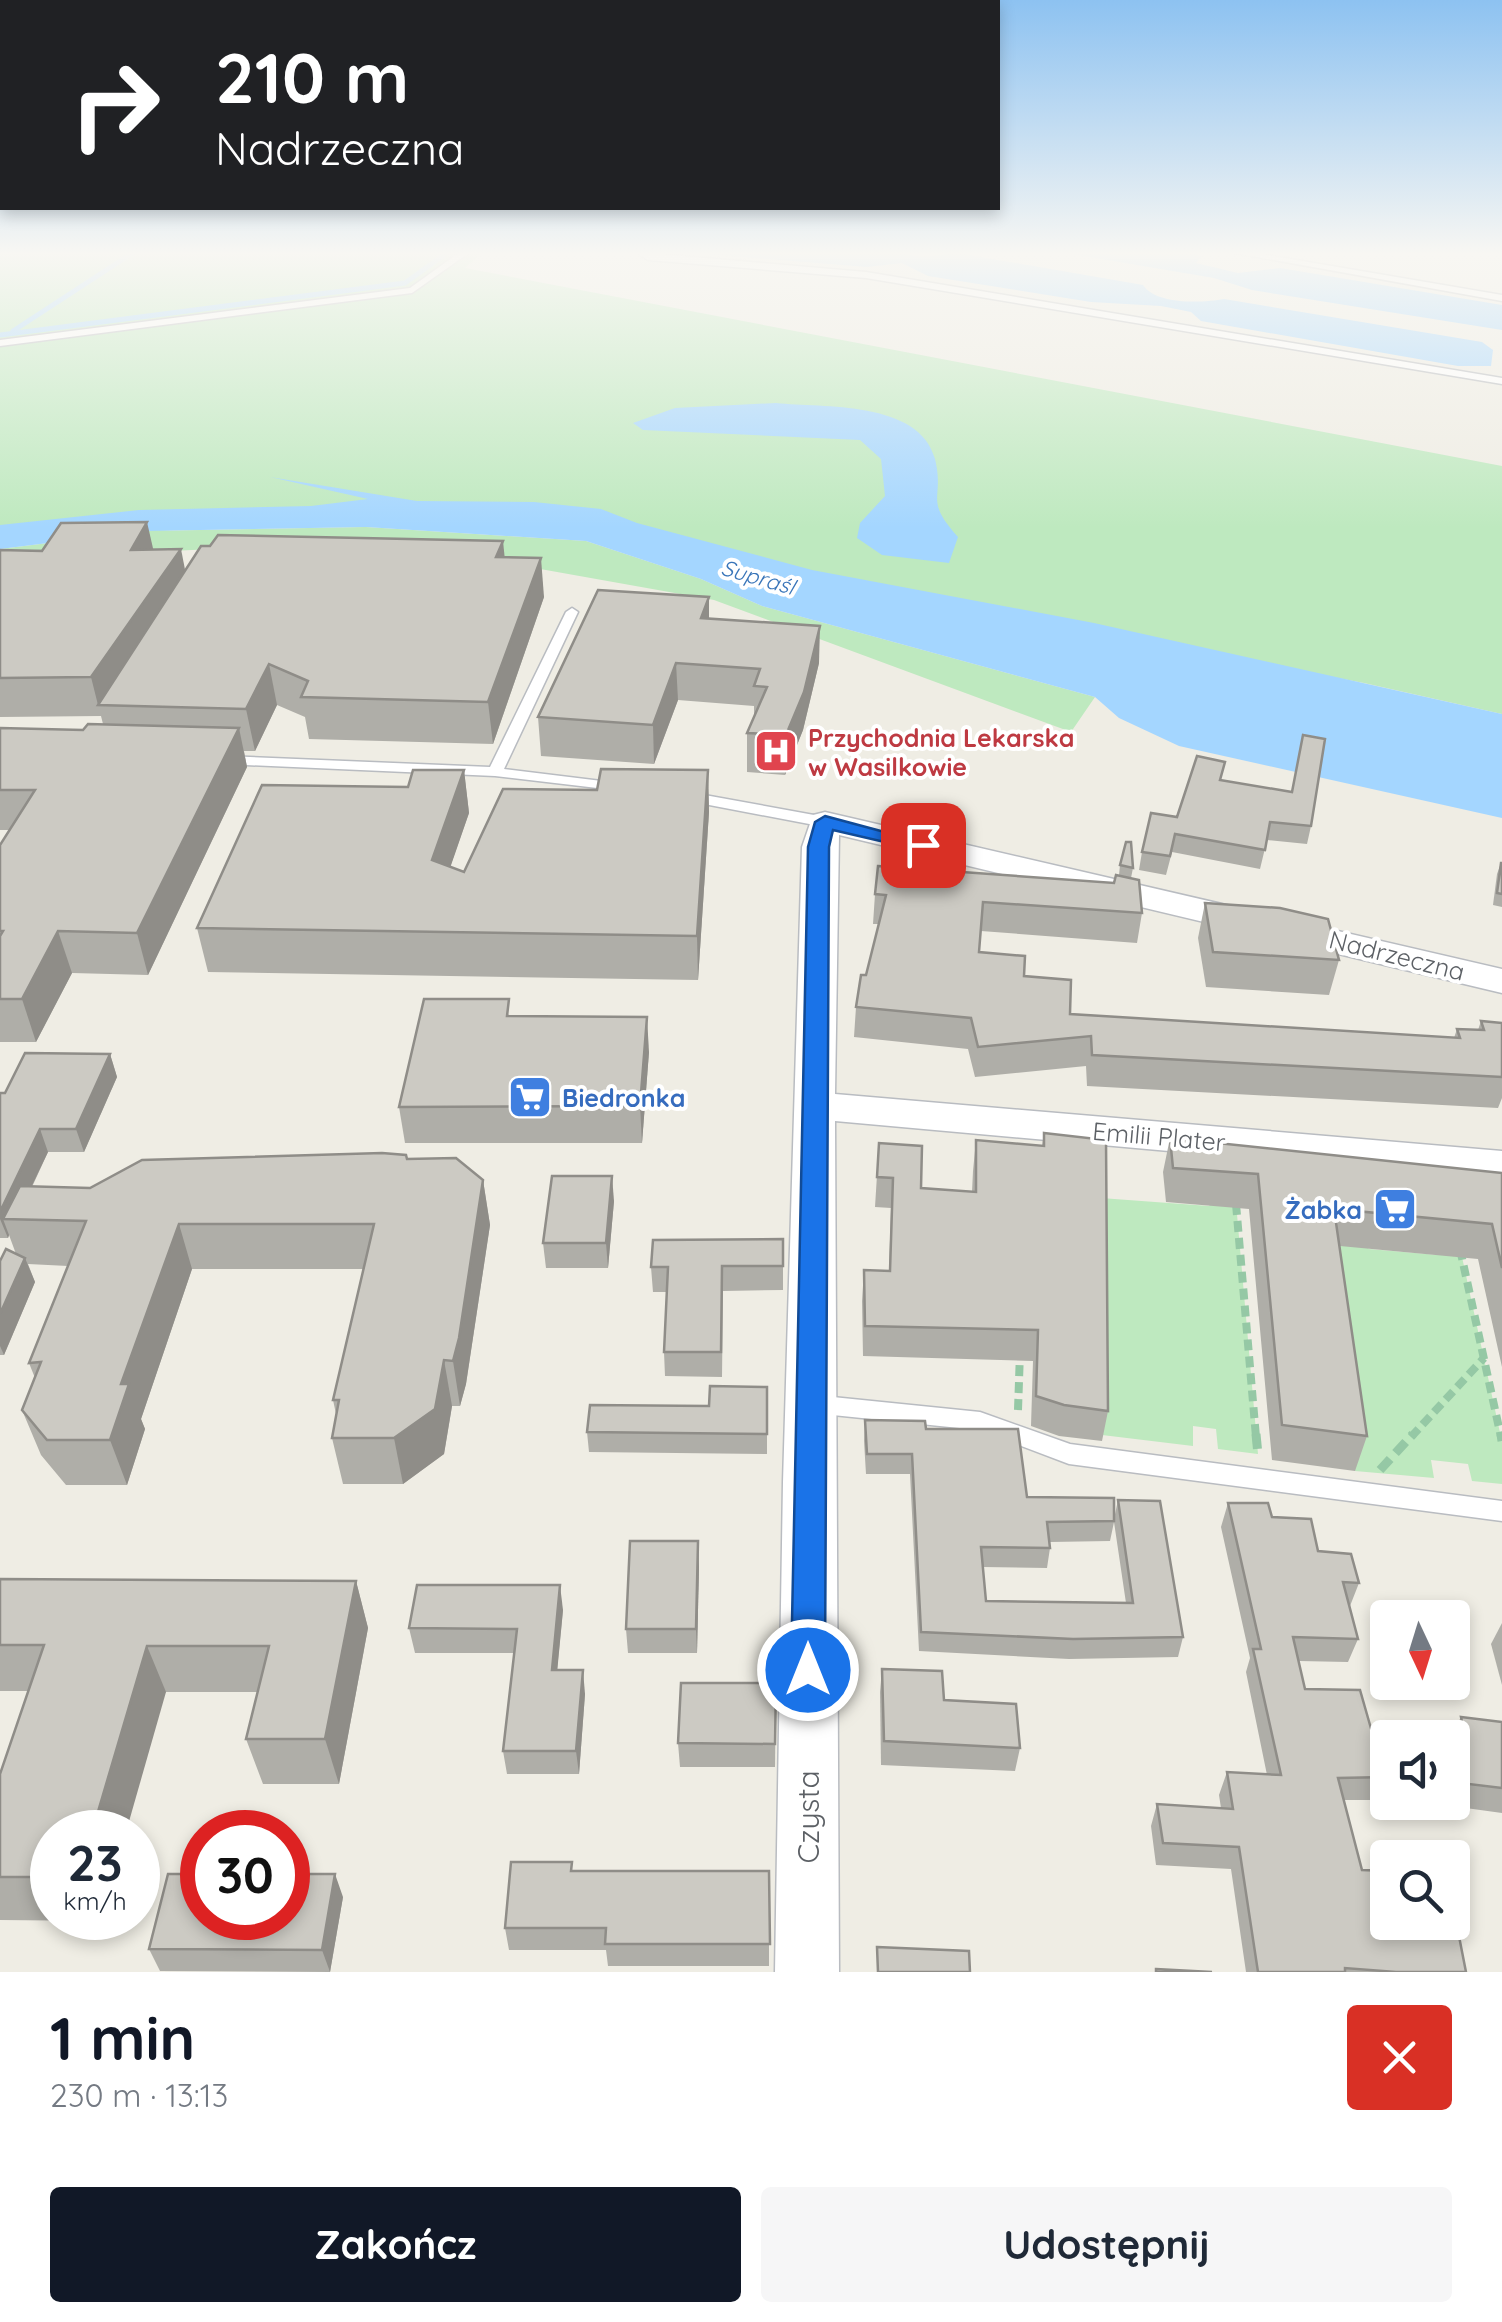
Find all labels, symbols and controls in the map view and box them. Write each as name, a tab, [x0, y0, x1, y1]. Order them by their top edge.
text: 210 m	[215, 33, 409, 121]
icon: right	[50, 40, 180, 170]
text: Nadrzeczna	[215, 120, 464, 176]
water label: Supraśl	[718, 553, 801, 602]
place label: Przychodnia Lekarska w Wasilkowie	[808, 722, 1074, 782]
hospital icon: Przychodnia Lekarska w Wasilkowie	[753, 728, 799, 774]
pin	[881, 803, 966, 888]
icon: arrive	[896, 818, 951, 873]
street label: Nadrzeczna	[1326, 923, 1468, 987]
supermarket icon: Biedronka	[507, 1074, 553, 1120]
place label: Biedronka	[562, 1082, 685, 1113]
street label: Emilii Plater	[1091, 1115, 1227, 1157]
supermarket icon: Żabka	[1372, 1186, 1418, 1232]
place label: Żabka	[1285, 1194, 1362, 1225]
north arrow	[1370, 1600, 1470, 1700]
map controls	[1370, 1600, 1470, 1940]
position arrow	[756, 1618, 860, 1722]
button: sound	[1370, 1720, 1470, 1820]
street label: Czysta	[789, 1770, 827, 1864]
speed limit sign: 30	[180, 1810, 310, 1940]
text: 23	[67, 1831, 123, 1894]
button: search	[1370, 1840, 1470, 1940]
text: km/h	[63, 1885, 127, 1916]
text: 1 min	[50, 2000, 195, 2075]
button: close	[1347, 2005, 1452, 2110]
text: 230 m · 13:13	[50, 2075, 228, 2115]
button: Zakończ	[50, 2187, 741, 2302]
button: Udostępnij	[761, 2187, 1452, 2302]

